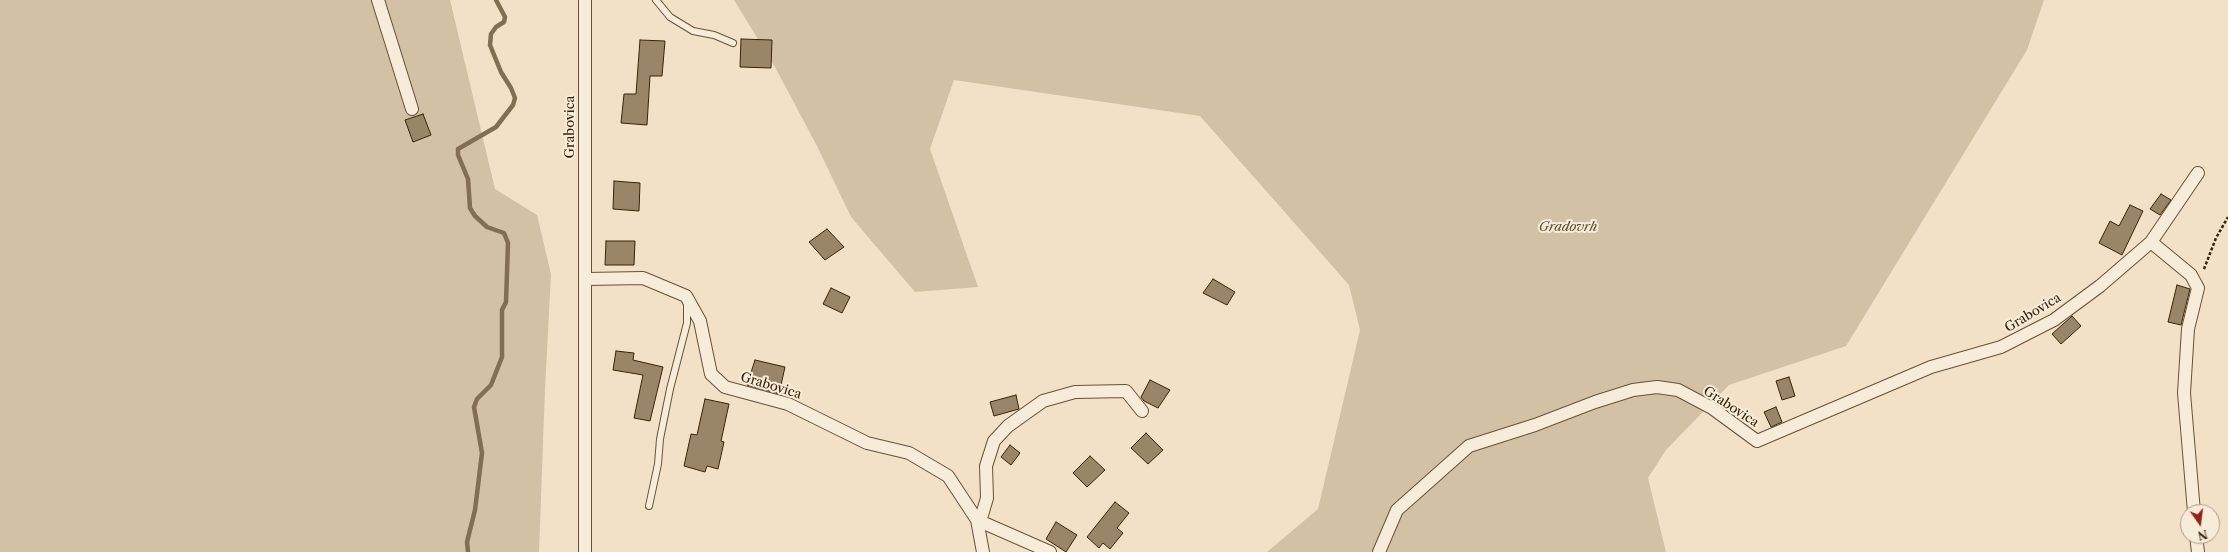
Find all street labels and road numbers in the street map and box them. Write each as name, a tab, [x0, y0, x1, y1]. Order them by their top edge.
street label: Grabovica	[562, 96, 578, 158]
street label: Grabovica	[2002, 290, 2064, 336]
street label: Grabovica	[739, 369, 803, 403]
street label: Grabovica	[1700, 383, 1762, 431]

